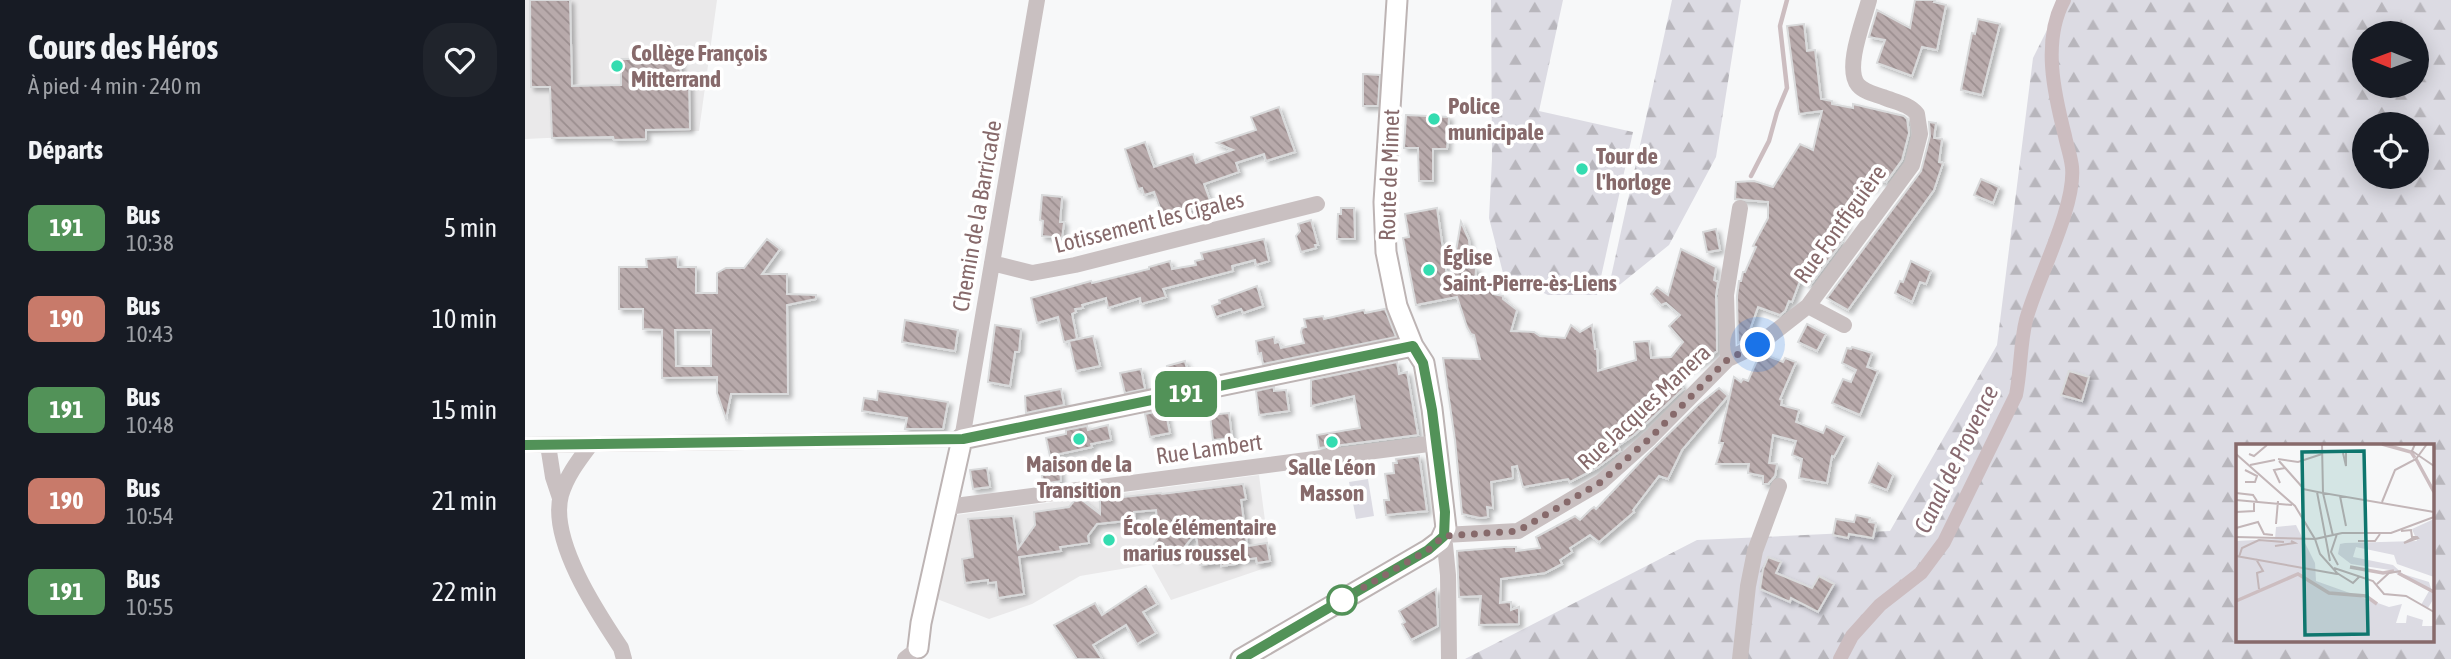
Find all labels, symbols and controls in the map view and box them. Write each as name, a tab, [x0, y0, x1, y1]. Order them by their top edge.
north arrow	[2352, 21, 2429, 98]
map controls	[2352, 21, 2429, 189]
button: heart	[423, 23, 497, 97]
text: Cours des Héros	[28, 28, 218, 66]
place label: Collège François Mitterrand	[631, 40, 767, 92]
marker: Collège François Mitterrand	[609, 58, 625, 74]
text: À pied · 4 min · 240 m	[28, 73, 201, 99]
place label: Police municipale	[1448, 93, 1544, 145]
street label: Route de Mimet	[1374, 108, 1404, 242]
marker: Police municipale	[1426, 111, 1442, 127]
button: locate	[2352, 112, 2429, 189]
street label: Chemin de la Barricade	[947, 118, 1007, 314]
text: Départs	[28, 135, 103, 165]
place label: Tour de l'horloge	[1596, 143, 1671, 195]
street label: Rue Fontfiguière	[1789, 160, 1891, 288]
marker: Tour de l'horloge	[1574, 161, 1590, 177]
street label: Lotissement les Cigales	[1052, 186, 1246, 258]
text: Bus	[126, 200, 160, 230]
text: 5 min	[444, 213, 497, 243]
text: 191	[50, 214, 83, 241]
text: 10:38	[126, 230, 174, 256]
place label: Église Saint-Pierre-ès-Liens	[1443, 244, 1617, 296]
marker: Église Saint-Pierre-ès-Liens	[1421, 262, 1437, 278]
text: Bus	[126, 291, 160, 321]
text: 10 min	[432, 304, 497, 334]
text: 190	[50, 305, 83, 332]
text: 10:43	[126, 321, 174, 347]
your location	[1740, 327, 1775, 362]
street label: Rue Jacques Manera	[1573, 339, 1715, 475]
line badge: 191	[1146, 371, 1226, 417]
text: 191	[1169, 380, 1203, 407]
water label: Canal de Provence	[1909, 381, 2003, 537]
text: Bus	[126, 382, 160, 412]
text: 15 min	[432, 395, 497, 425]
text: 191	[50, 396, 83, 423]
text: 10:48	[126, 412, 174, 438]
street label: Rue Lambert	[1154, 429, 1264, 469]
marker: Maison de la Transition	[1071, 431, 1087, 447]
marker: Salle Léon Masson	[1324, 434, 1340, 450]
inset map	[2236, 444, 2434, 642]
place label: Maison de la Transition	[1026, 451, 1132, 503]
place label: Salle Léon Masson	[1288, 454, 1376, 506]
text: Bus	[126, 473, 160, 503]
text: 21 min	[432, 486, 497, 516]
text: 190	[50, 487, 83, 514]
text: 10:54	[126, 503, 174, 529]
place label: École élémentaire marius roussel	[1123, 514, 1276, 566]
marker: École élémentaire marius roussel	[1101, 532, 1117, 548]
text: Bus	[126, 564, 160, 594]
text: 22 min	[432, 577, 497, 607]
text: 191	[50, 578, 83, 605]
unlabelled marker	[1327, 585, 1357, 615]
text: 10:55	[126, 594, 174, 620]

